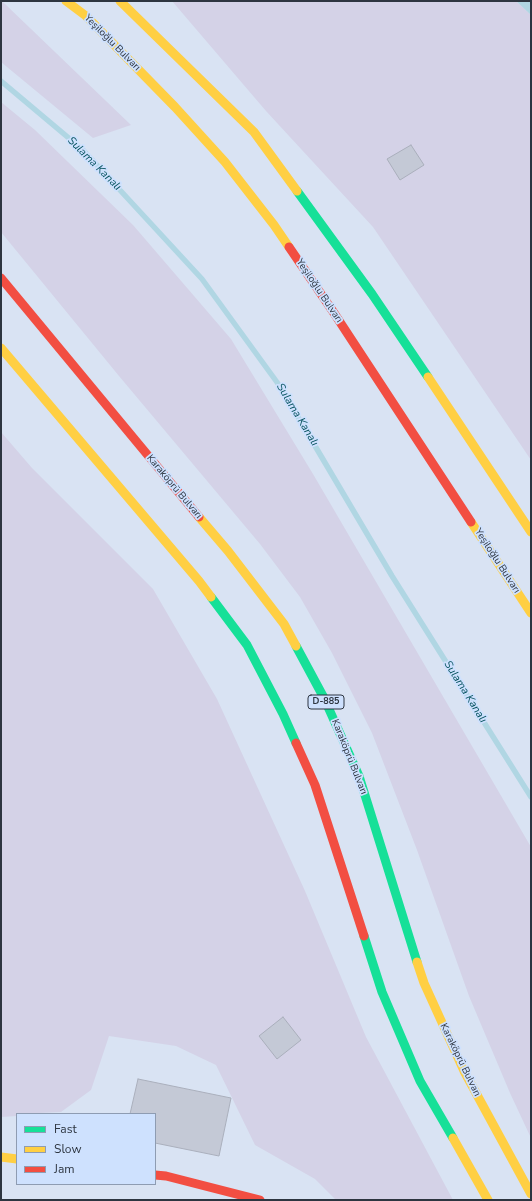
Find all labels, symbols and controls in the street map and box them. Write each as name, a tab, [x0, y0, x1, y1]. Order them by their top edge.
street label: Yeşiloğlu Bulvarı	[81, 12, 143, 74]
water label: Sulama Kanalı	[64, 134, 124, 194]
street label: Yeşiloğlu Bulvarı	[293, 257, 345, 325]
water label: Sulama Kanalı	[273, 381, 321, 449]
street label: Karaköprü Bulvarı	[144, 453, 204, 521]
street label: Yeşiloğlu Bulvarı	[472, 526, 522, 596]
water label: Sulama Kanalı	[441, 659, 489, 725]
road number: D-885	[308, 695, 344, 709]
street label: Karaköprü Bulvarı	[328, 718, 370, 796]
street label: Karaköprü Bulvarı	[437, 1021, 483, 1099]
legend	[16, 1113, 156, 1185]
text: Fast	[54, 1121, 77, 1137]
text: Slow	[54, 1141, 82, 1157]
text: Jam	[54, 1161, 75, 1177]

